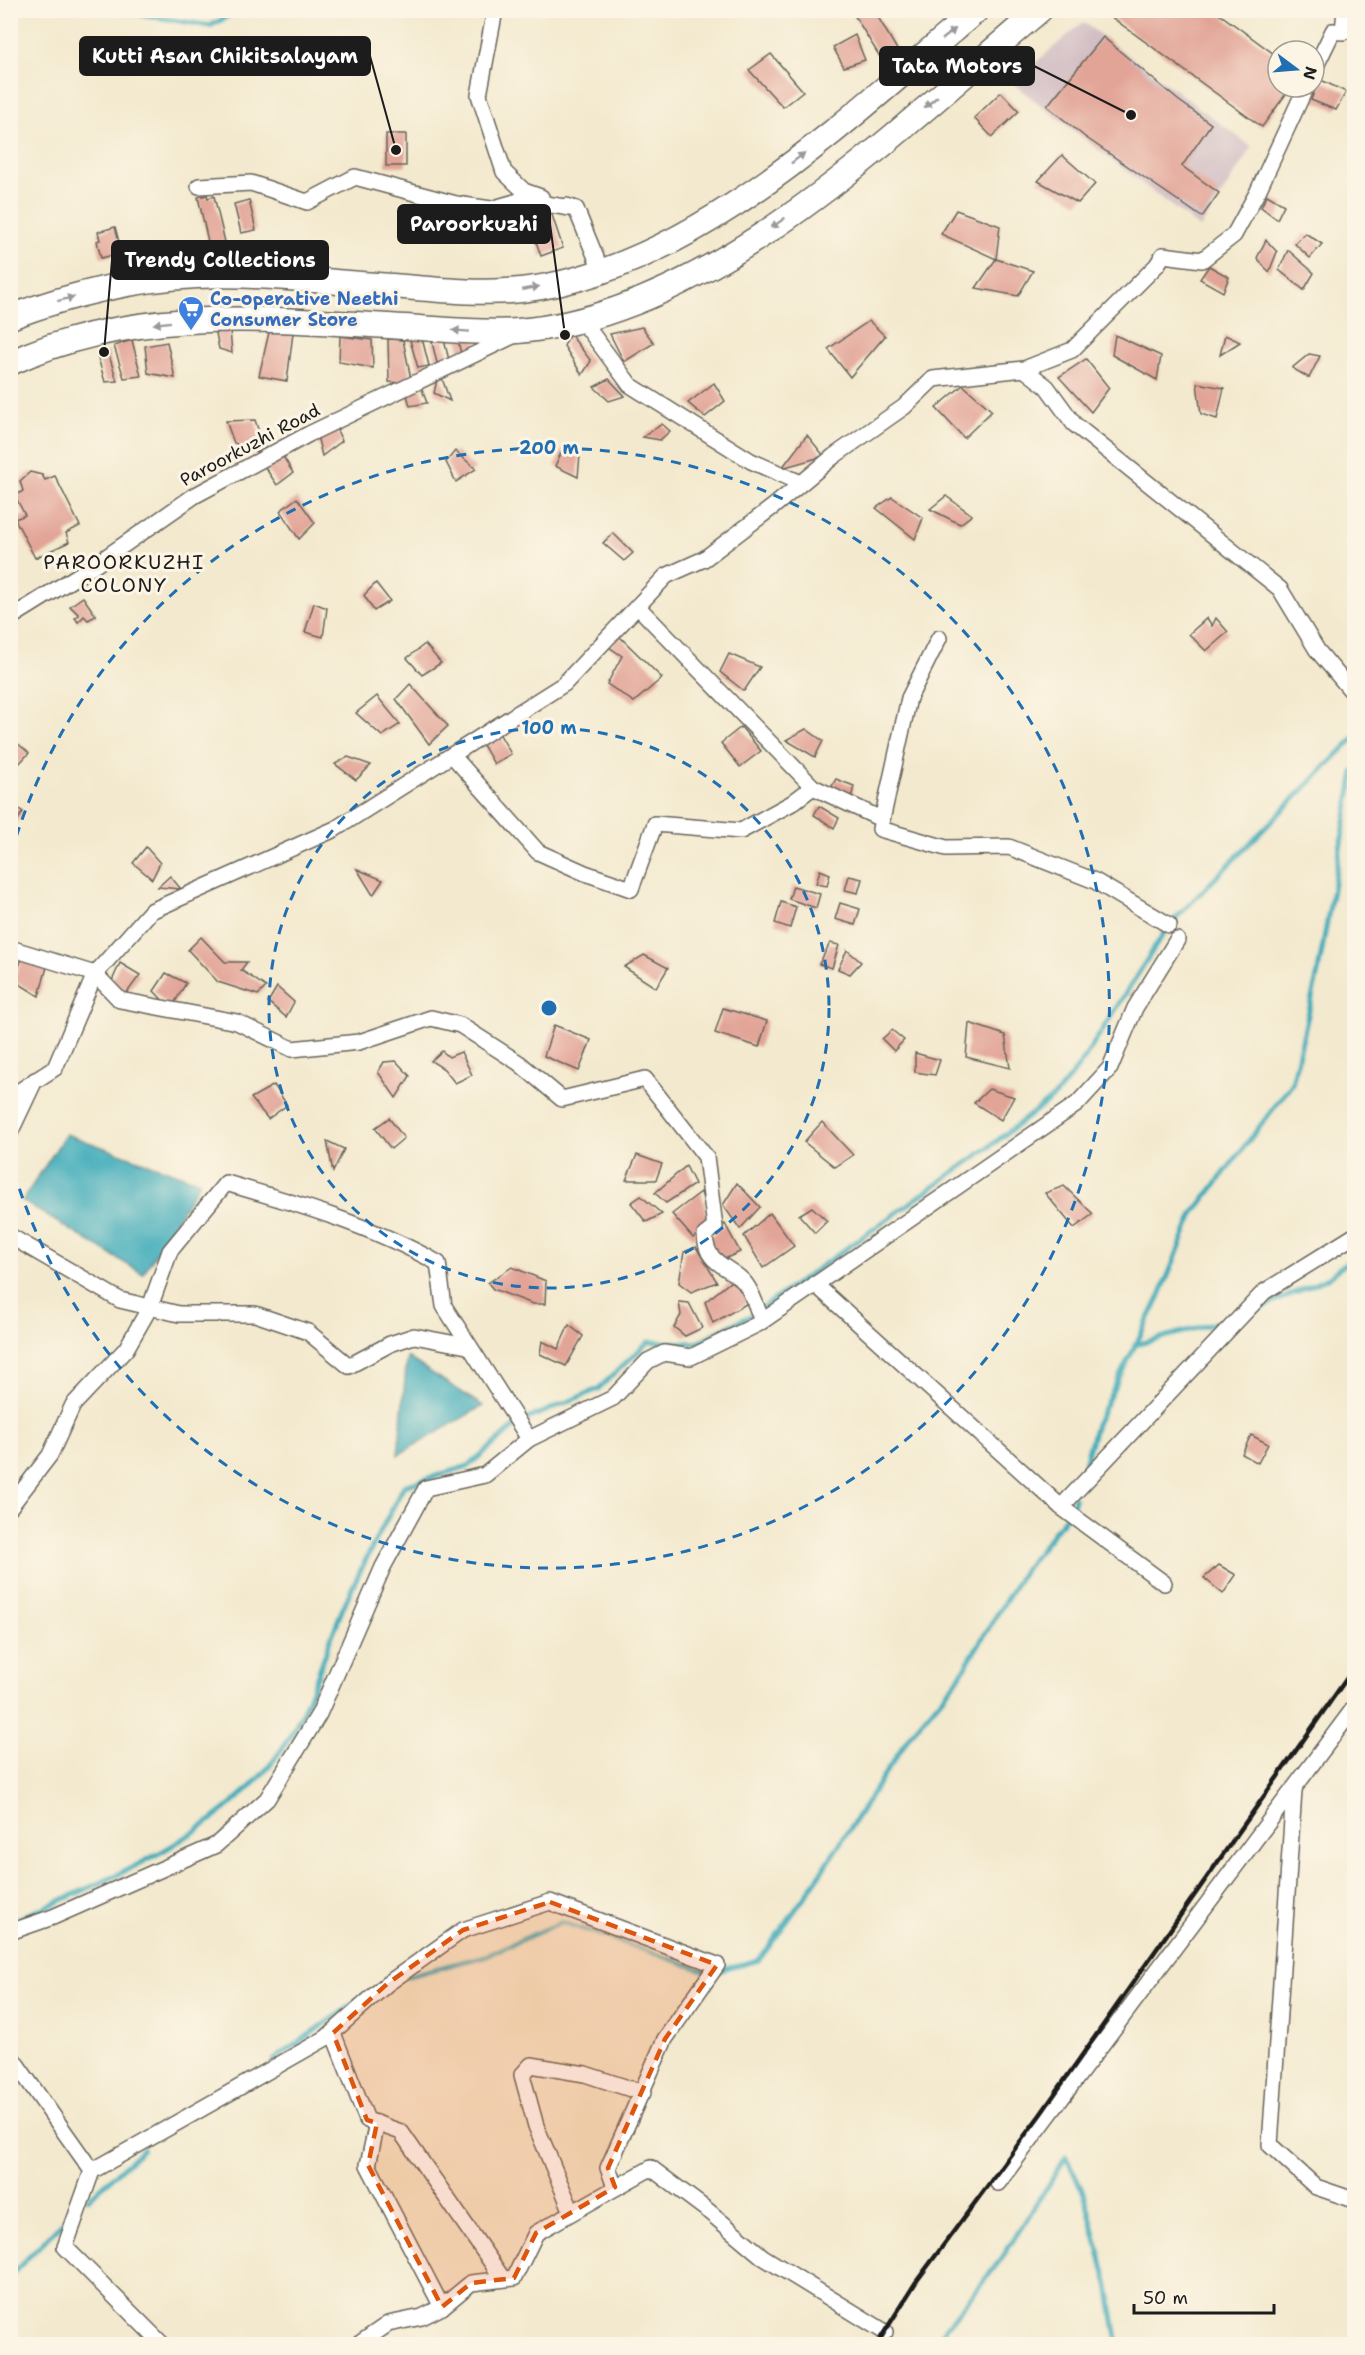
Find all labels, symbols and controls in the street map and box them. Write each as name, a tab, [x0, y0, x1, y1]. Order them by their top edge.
one-way arrow	[941, 28, 956, 41]
callout: Kutti Asan Chikitsalayam	[80, 37, 370, 75]
north arrow	[1266, 39, 1326, 99]
text: Kutti Asan Chikitsalayam	[92, 43, 358, 69]
callout: Tata Motors	[880, 47, 1034, 85]
text: Tata Motors	[892, 53, 1022, 79]
text: N	[1298, 64, 1322, 82]
one-way arrow	[924, 95, 939, 108]
one-way arrow	[791, 153, 806, 165]
callout: Paroorkuzhi	[398, 205, 550, 243]
text: Paroorkuzhi	[410, 211, 538, 237]
one-way arrow	[771, 217, 787, 229]
callout: Trendy Collections	[112, 241, 328, 279]
text: Trendy Collections	[124, 247, 316, 273]
one-way arrow	[522, 283, 541, 292]
place label: Co-operative Neethi Consumer Store	[210, 287, 398, 332]
one-way arrow	[57, 293, 75, 303]
supermarket icon: Co-operative Neethi Consumer Store	[176, 294, 206, 332]
one-way arrow	[152, 318, 171, 328]
one-way arrow	[452, 326, 471, 336]
street label: Paroorkuzhi Road	[176, 398, 324, 492]
text: 200 m	[519, 436, 580, 460]
district label: PAROORKUZHI COLONY	[43, 549, 205, 598]
text: 100 m	[521, 716, 577, 740]
centre of rings	[539, 998, 559, 1018]
scale bar	[1134, 2277, 1274, 2315]
text: 50 m	[1143, 2286, 1188, 2310]

